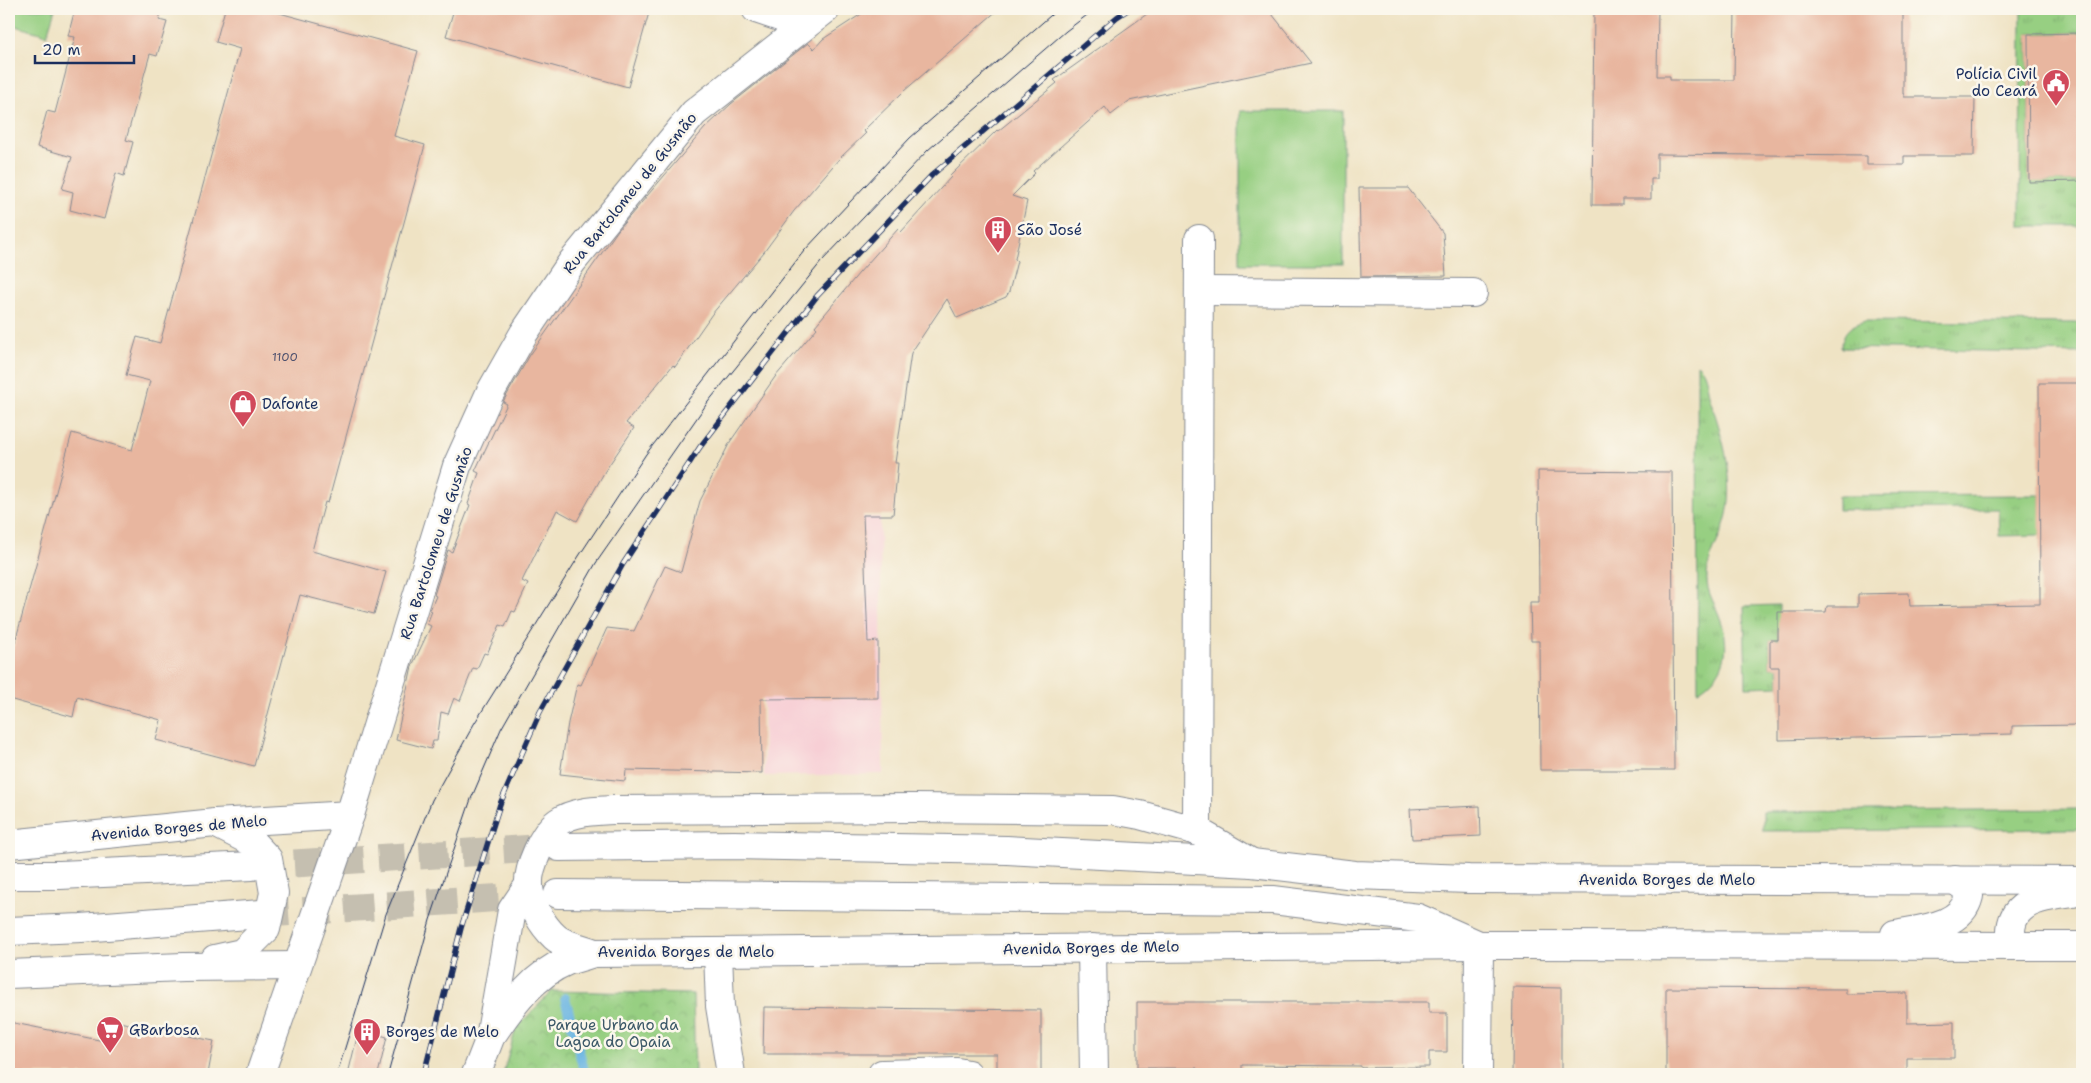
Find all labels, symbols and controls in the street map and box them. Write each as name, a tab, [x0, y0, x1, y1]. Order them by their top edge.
scale bar	[35, 32, 134, 64]
text: 20 m	[42, 40, 81, 60]
place label: Polícia Civil do Ceará	[1956, 64, 2038, 101]
public building icon: Polícia Civil do Ceará	[2041, 68, 2071, 107]
street label: Rua Bartolomeu de Gusmão	[559, 108, 701, 278]
building icon: São José	[983, 215, 1013, 254]
place label: São José	[1017, 220, 1082, 240]
house number: 1100	[272, 349, 298, 365]
shop icon: Dafonte	[228, 389, 258, 428]
place label: Dafonte	[262, 394, 319, 414]
street label: Rua Bartolomeu de Gusmão	[395, 444, 477, 642]
street label: Avenida Borges de Melo	[90, 810, 268, 846]
street label: Avenida Borges de Melo	[1579, 870, 1755, 890]
street label: Avenida Borges de Melo	[1002, 936, 1180, 960]
street label: Avenida Borges de Melo	[598, 942, 774, 962]
supermarket icon: GBarbosa	[95, 1015, 125, 1054]
park label: Parque Urbano da Lagoa do Opaia	[548, 1015, 679, 1052]
building icon: Borges de Melo	[352, 1017, 382, 1056]
place label: GBarbosa	[129, 1020, 200, 1040]
place label: Borges de Melo	[386, 1022, 499, 1042]

